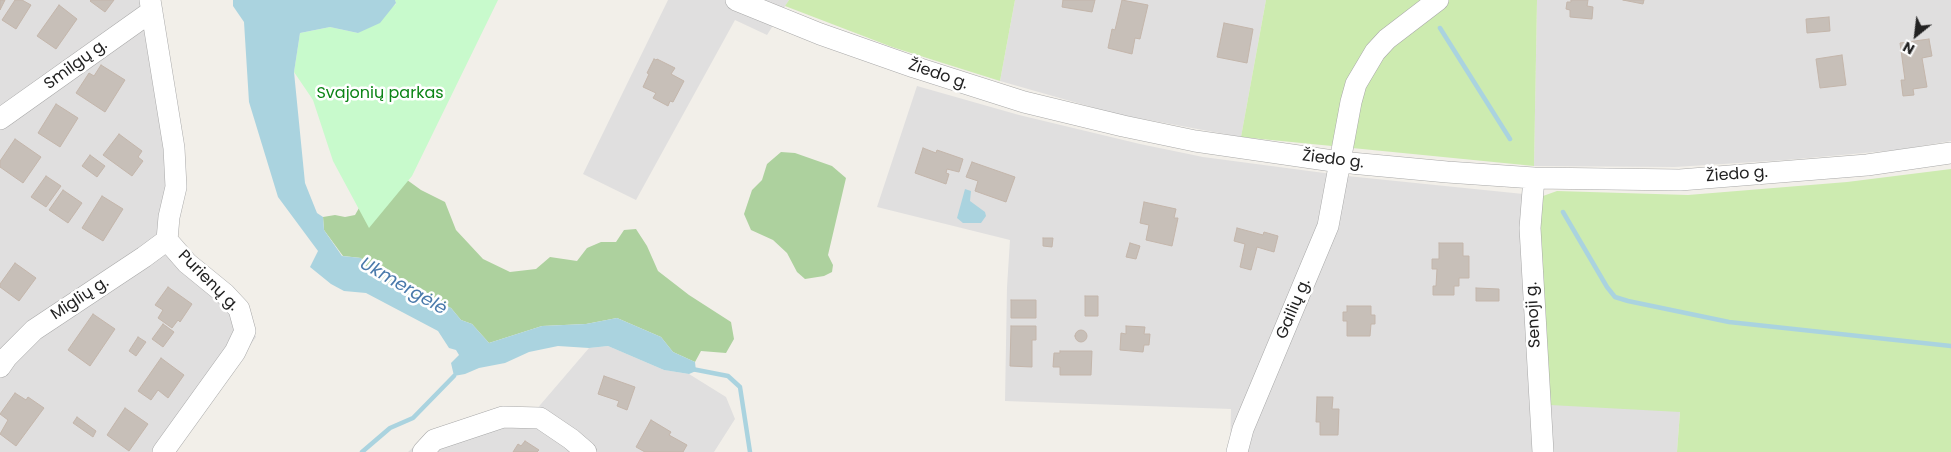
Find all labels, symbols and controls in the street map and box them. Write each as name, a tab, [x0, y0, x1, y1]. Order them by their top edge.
north arrow	[1891, 10, 1941, 60]
street label: Smilgų g.	[41, 36, 111, 94]
text: N	[1899, 37, 1918, 59]
street label: Žiedo g.	[906, 56, 970, 94]
park label: Svajonių parkas	[316, 84, 444, 104]
street label: Žiedo g.	[1301, 147, 1365, 173]
street label: Žiedo g.	[1705, 163, 1769, 187]
street label: Purienų g.	[174, 247, 242, 315]
water label: Ukmergėlė	[356, 253, 450, 321]
street label: Miglių g.	[47, 273, 113, 325]
street label: Gailių g.	[1273, 276, 1315, 342]
street label: Senoji g.	[1523, 281, 1545, 349]

